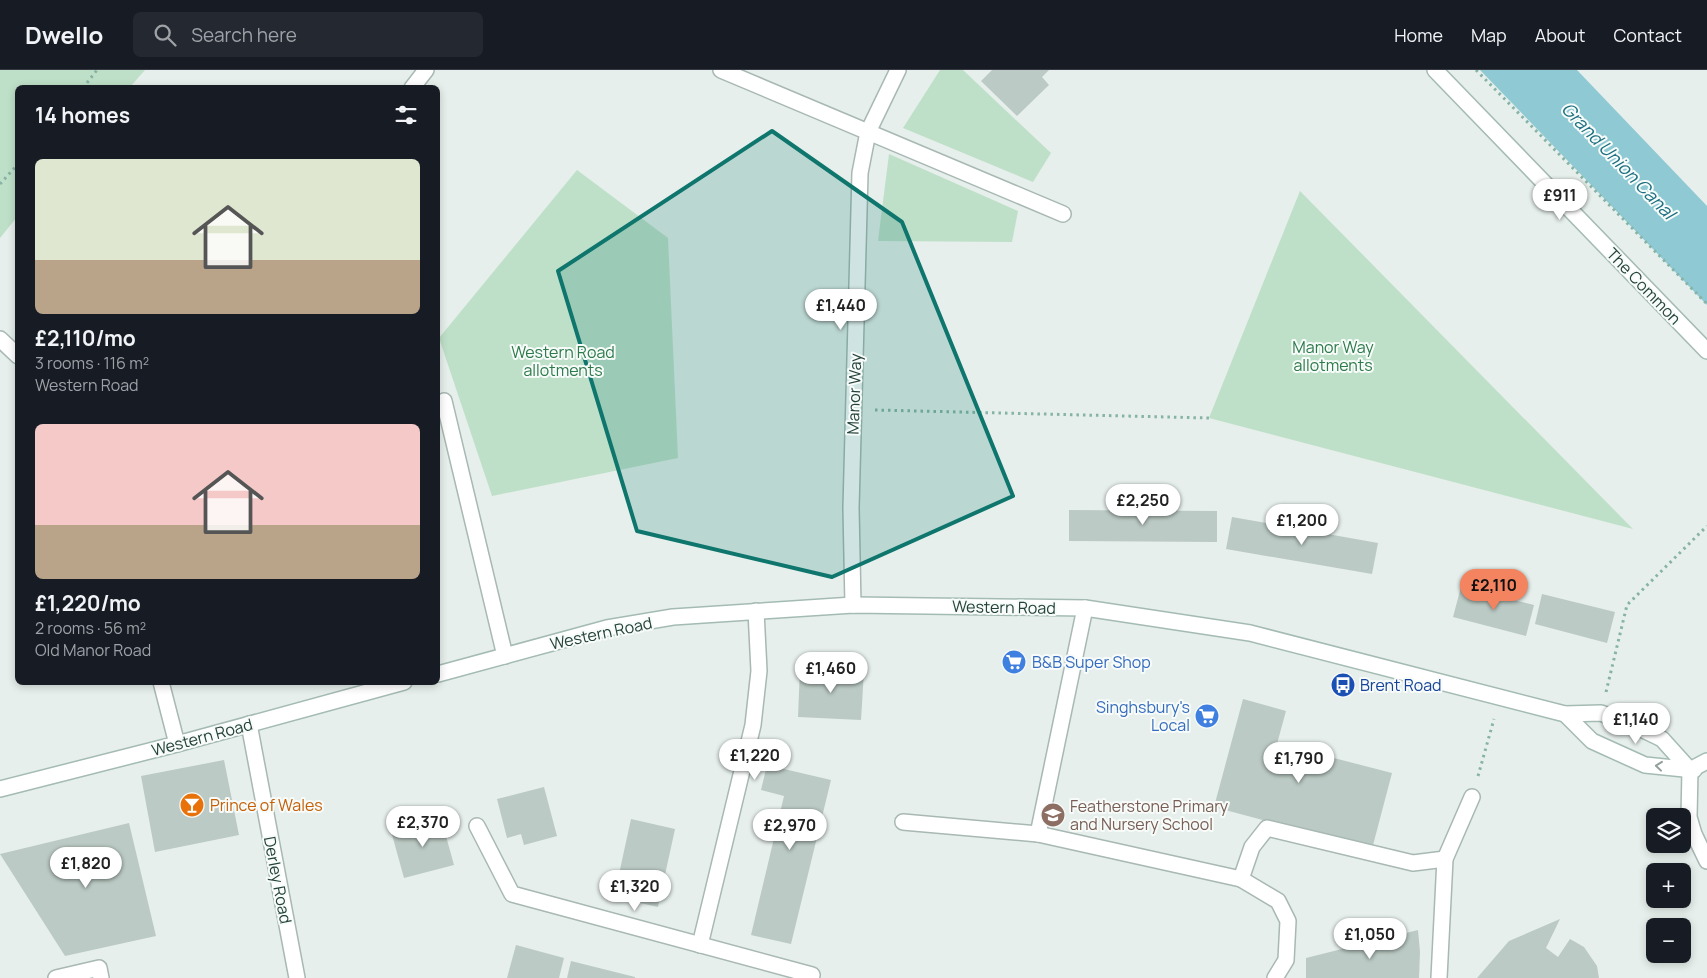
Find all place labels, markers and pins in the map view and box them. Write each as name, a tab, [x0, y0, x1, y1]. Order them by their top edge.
pin: £911	[1530, 178, 1590, 221]
pin: £1,440	[800, 288, 882, 331]
pin: £2,250	[1102, 484, 1184, 526]
pin: £1,200	[1261, 504, 1343, 546]
pin: £2,110	[1453, 568, 1535, 611]
supermarket icon: B&B Super Shop	[1001, 649, 1027, 675]
place label: B&B Super Shop	[1032, 651, 1151, 673]
pin: £1,460	[790, 652, 872, 694]
bus stop icon: Brent Road	[1330, 672, 1356, 698]
place label: Brent Road	[1360, 674, 1442, 696]
place label: Singhsbury's Local	[1096, 696, 1190, 736]
pin: £1,140	[1595, 702, 1677, 745]
supermarket icon: Singhsbury's Local	[1194, 703, 1220, 729]
pin: £1,220	[714, 738, 796, 781]
pin: £1,790	[1258, 742, 1340, 784]
bar icon: Prince of Wales	[179, 792, 205, 818]
place label: Prince of Wales	[210, 794, 323, 816]
place label: Featherstone Primary and Nursery School	[1070, 795, 1229, 835]
school or university icon: Featherstone Primary and Nursery School	[1040, 802, 1066, 828]
pin: £2,370	[382, 806, 464, 848]
pin: £2,970	[749, 808, 831, 851]
pin: £1,820	[45, 846, 127, 889]
pin: £1,320	[594, 870, 676, 912]
pin: £1,050	[1329, 918, 1411, 960]

